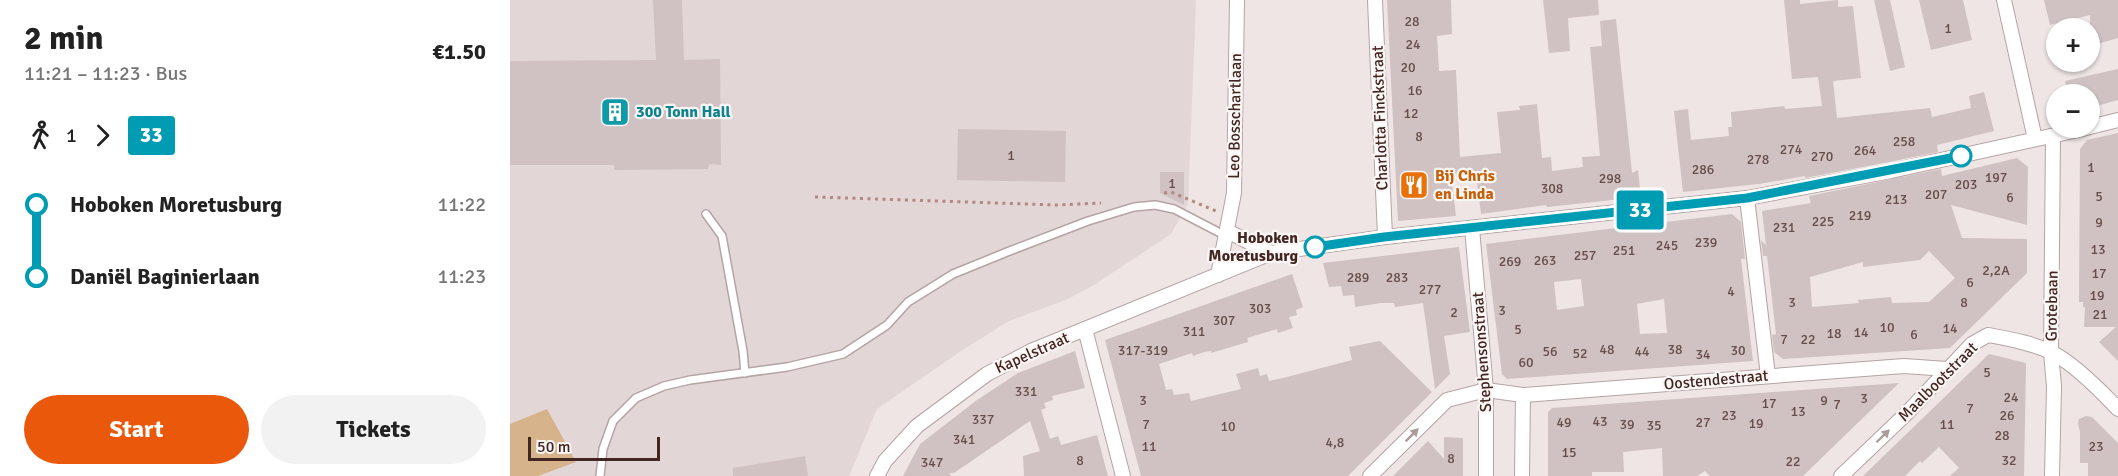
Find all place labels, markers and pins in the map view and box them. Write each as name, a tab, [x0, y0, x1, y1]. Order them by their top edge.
building icon: 300 Tonn Hall	[599, 96, 631, 128]
place label: 300 Tonn Hall	[636, 102, 731, 122]
unlabelled marker	[1950, 145, 1972, 167]
place label: Bij Chris en Linda	[1435, 166, 1495, 204]
restaurant icon: Bij Chris en Linda	[1398, 169, 1430, 201]
place label: Hoboken Moretusburg	[1208, 228, 1298, 266]
marker: Hoboken Moretusburg	[1304, 236, 1326, 258]

